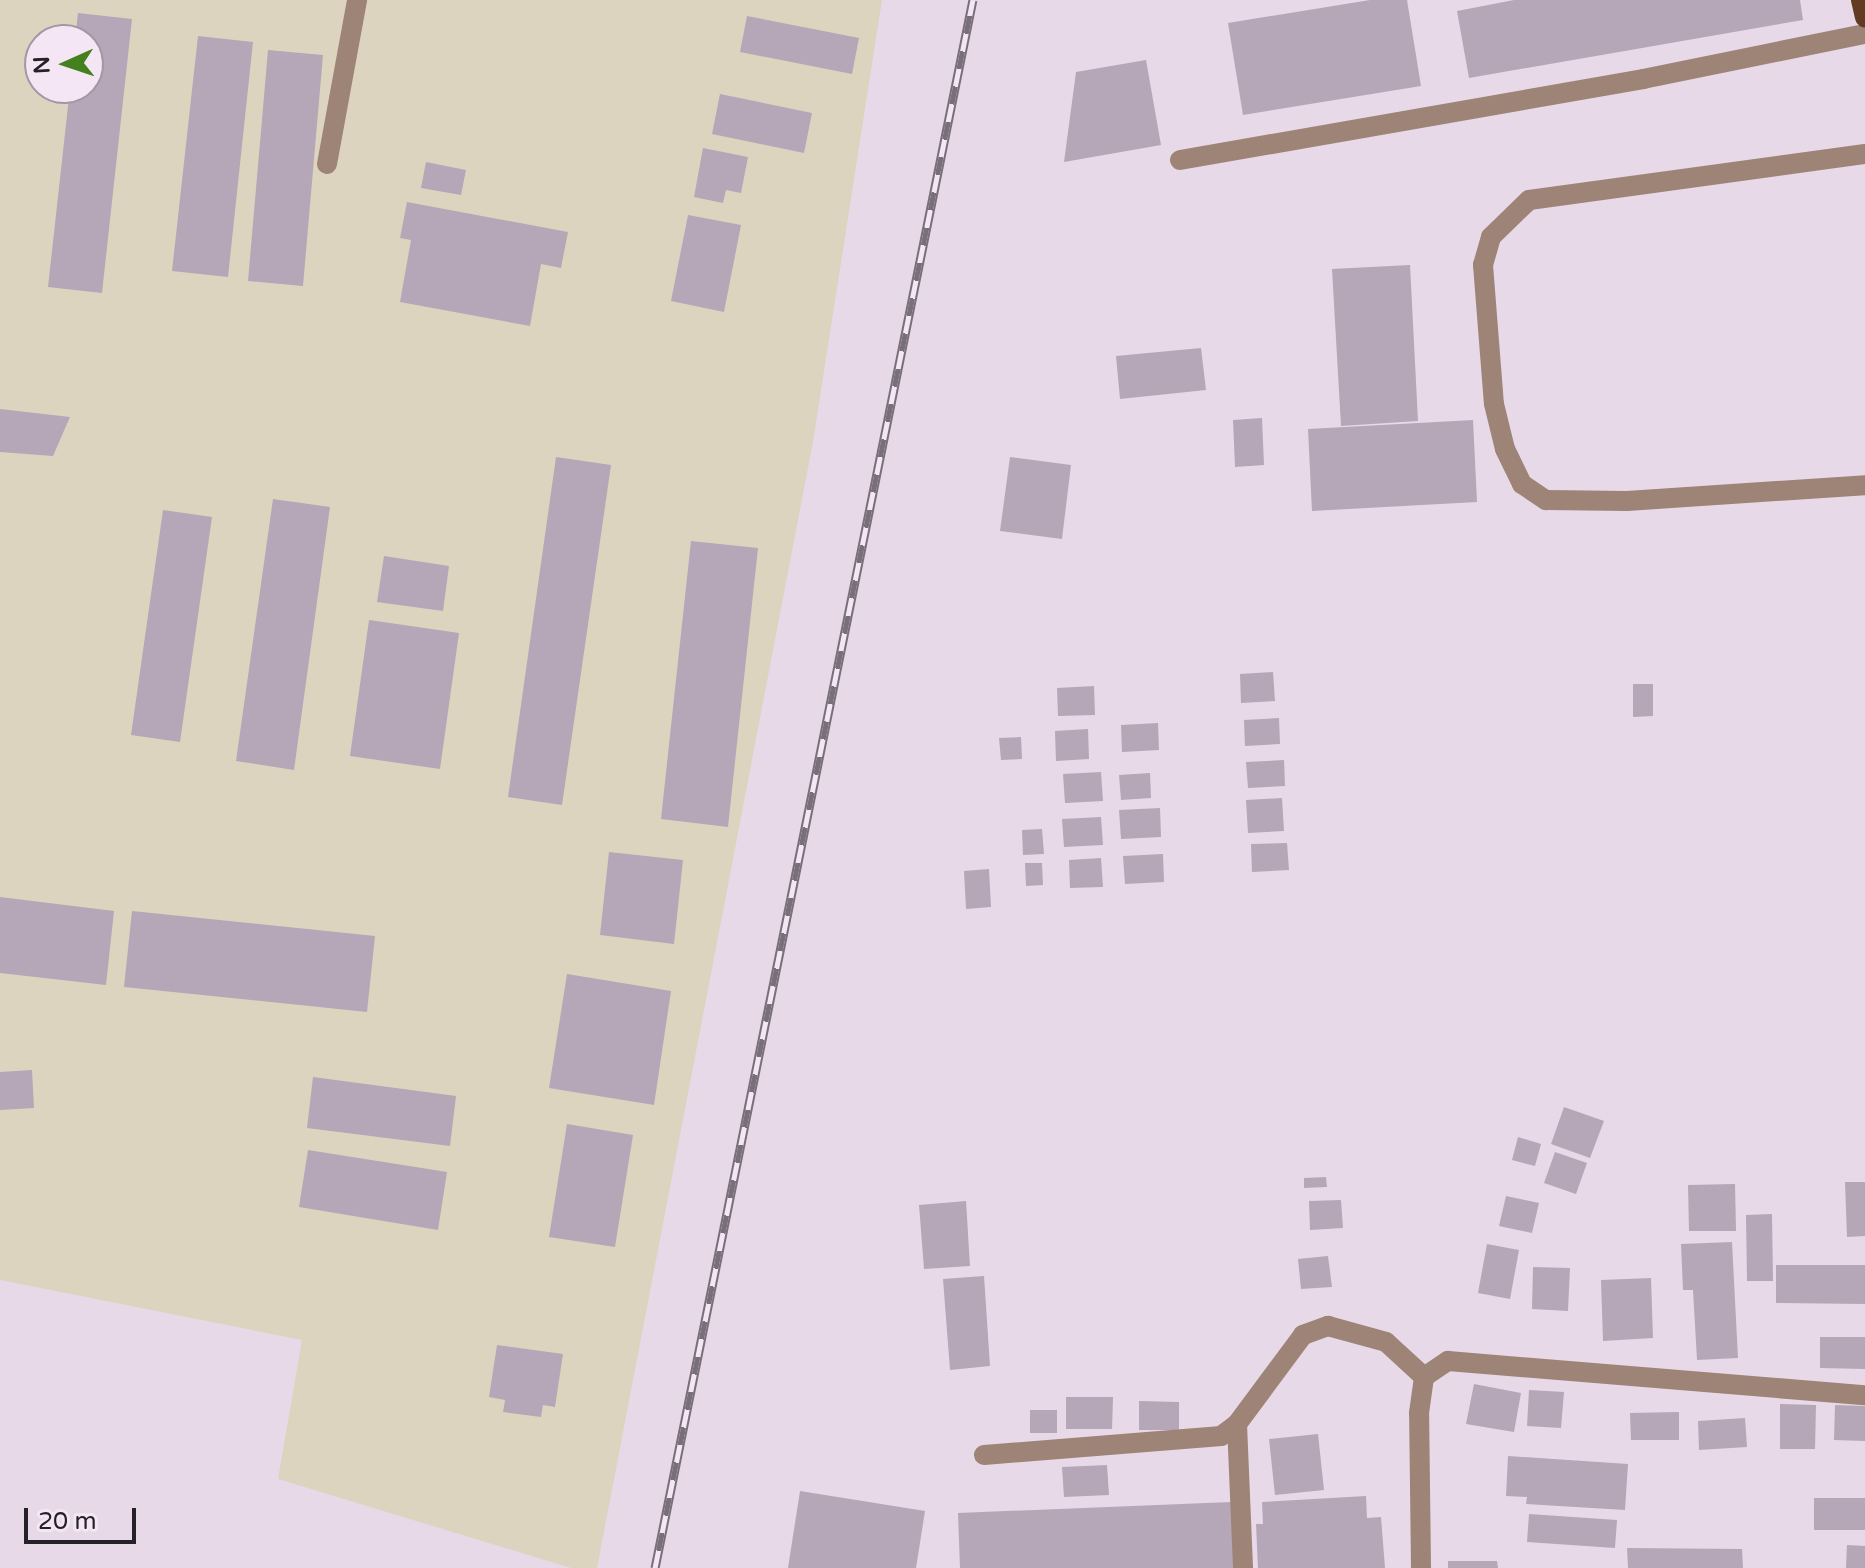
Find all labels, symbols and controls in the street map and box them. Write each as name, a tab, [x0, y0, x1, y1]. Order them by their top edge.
north arrow	[24, 24, 104, 104]
text: N	[29, 56, 55, 75]
scale bar	[28, 1492, 140, 1542]
text: 20 m	[38, 1507, 96, 1536]

